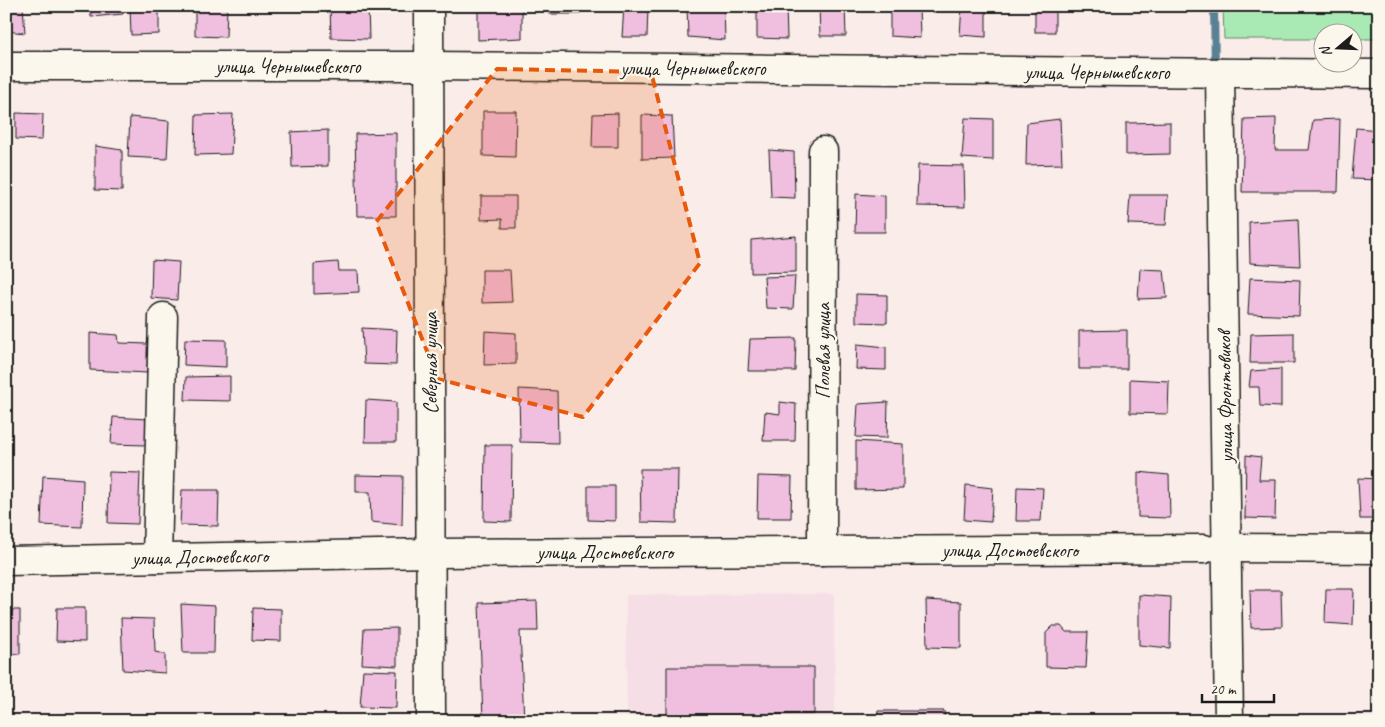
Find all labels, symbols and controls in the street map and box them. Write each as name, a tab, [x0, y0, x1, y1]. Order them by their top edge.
north arrow	[1312, 22, 1362, 72]
text: N	[1316, 43, 1336, 59]
street label: улица Чернышевского	[214, 54, 362, 79]
street label: улица Чернышевского	[619, 56, 767, 81]
street label: улица Чернышевского	[1023, 60, 1171, 85]
street label: Полевая улица	[811, 302, 836, 399]
street label: Северная улица	[418, 311, 443, 414]
street label: улица Фронтовиков	[1211, 328, 1239, 464]
street label: улица Достоевского	[941, 538, 1080, 563]
street label: улица Достоевского	[536, 540, 675, 565]
street label: улица Достоевского	[131, 543, 270, 571]
scale bar	[1202, 672, 1275, 704]
text: 20 m	[1210, 680, 1237, 699]

